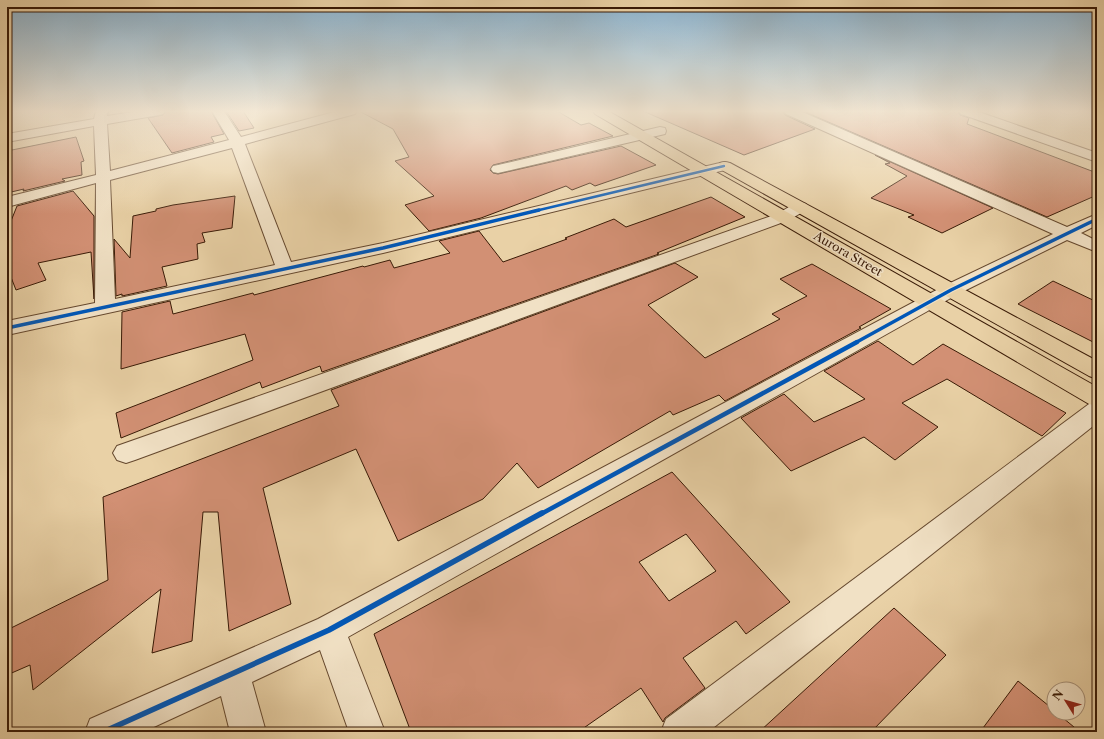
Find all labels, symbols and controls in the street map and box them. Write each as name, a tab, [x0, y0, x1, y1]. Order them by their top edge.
street label: Aurora Street	[810, 227, 886, 280]
north arrow	[1046, 681, 1086, 721]
text: N	[1050, 687, 1067, 703]

